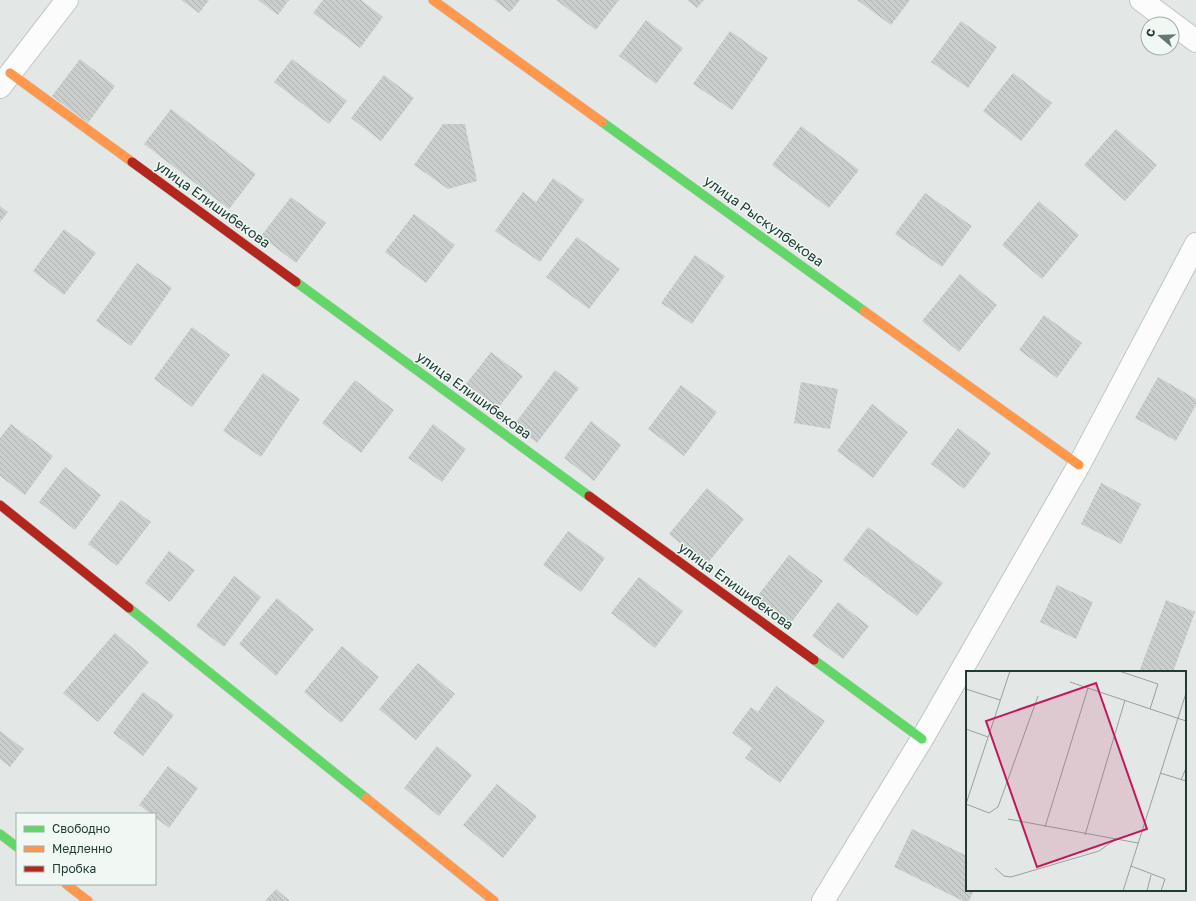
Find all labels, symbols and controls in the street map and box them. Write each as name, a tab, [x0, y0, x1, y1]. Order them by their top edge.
north arrow	[1140, 16, 1180, 56]
text: С	[1143, 27, 1158, 38]
street label: улица Елишибекова	[152, 156, 274, 251]
street label: улица Рыскулбекова	[701, 171, 828, 270]
street label: улица Елишибекова	[413, 347, 535, 442]
street label: улица Елишибекова	[675, 538, 797, 633]
inset map	[966, 671, 1186, 891]
legend	[16, 813, 156, 885]
text: Свободно	[52, 821, 110, 836]
text: Медленно	[52, 841, 112, 856]
text: Пробка	[52, 861, 96, 876]

